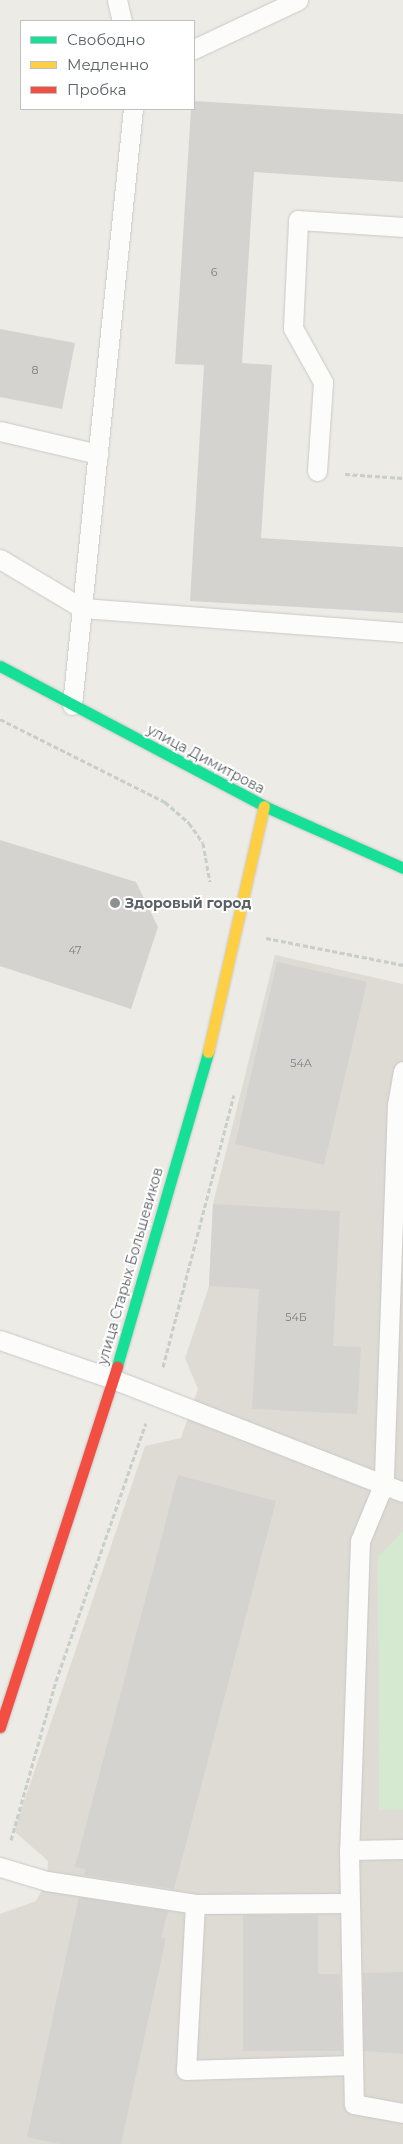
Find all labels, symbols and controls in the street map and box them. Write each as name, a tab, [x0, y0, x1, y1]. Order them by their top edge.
legend	[20, 20, 195, 110]
text: Свободно	[67, 30, 145, 49]
text: Медленно	[67, 55, 149, 74]
text: Пробка	[67, 80, 126, 99]
house number: 6	[211, 265, 217, 279]
house number: 8	[31, 363, 39, 377]
street label: улица Димитрова	[144, 721, 268, 797]
place label: Здоровый город	[125, 895, 251, 911]
marker: Здоровый город	[109, 897, 121, 909]
house number: 47	[68, 943, 82, 957]
house number: 54А	[290, 1056, 312, 1070]
street label: улица Старых Большевиков	[94, 1165, 166, 1367]
house number: 54Б	[285, 1310, 307, 1324]

